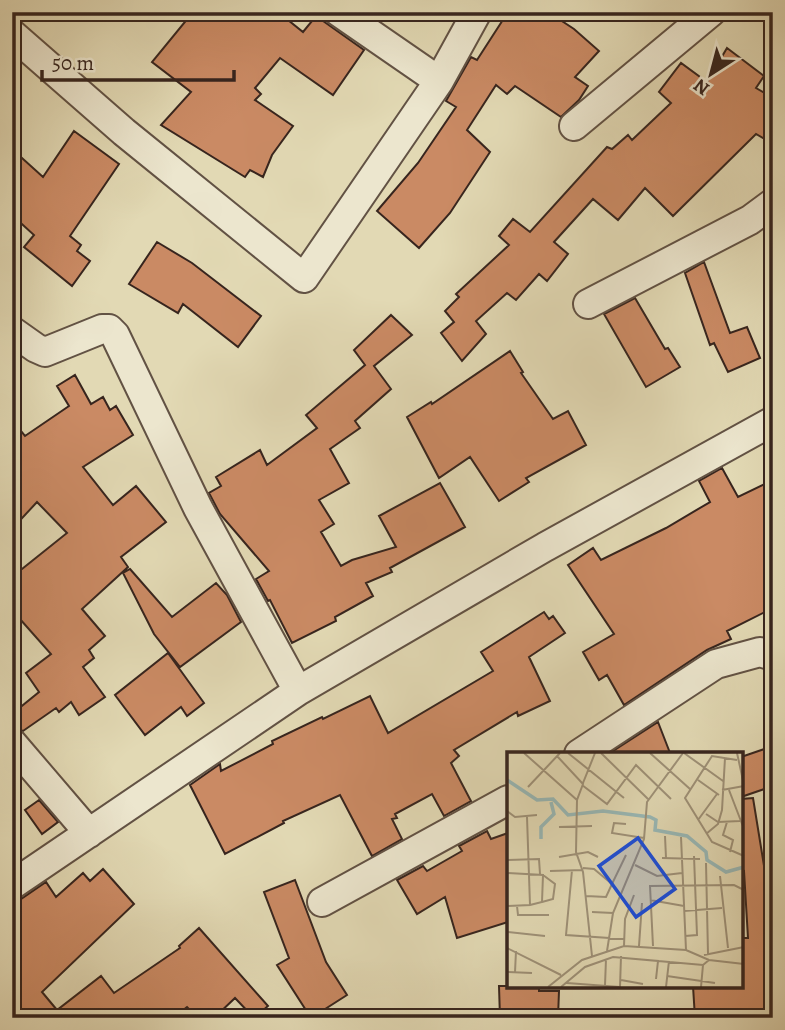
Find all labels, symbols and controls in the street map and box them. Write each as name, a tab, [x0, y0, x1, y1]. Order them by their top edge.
scale bar	[42, 38, 234, 82]
north arrow	[676, 38, 746, 108]
text: 50 m	[52, 49, 94, 77]
text: N	[688, 72, 715, 102]
inset map	[507, 752, 743, 988]

